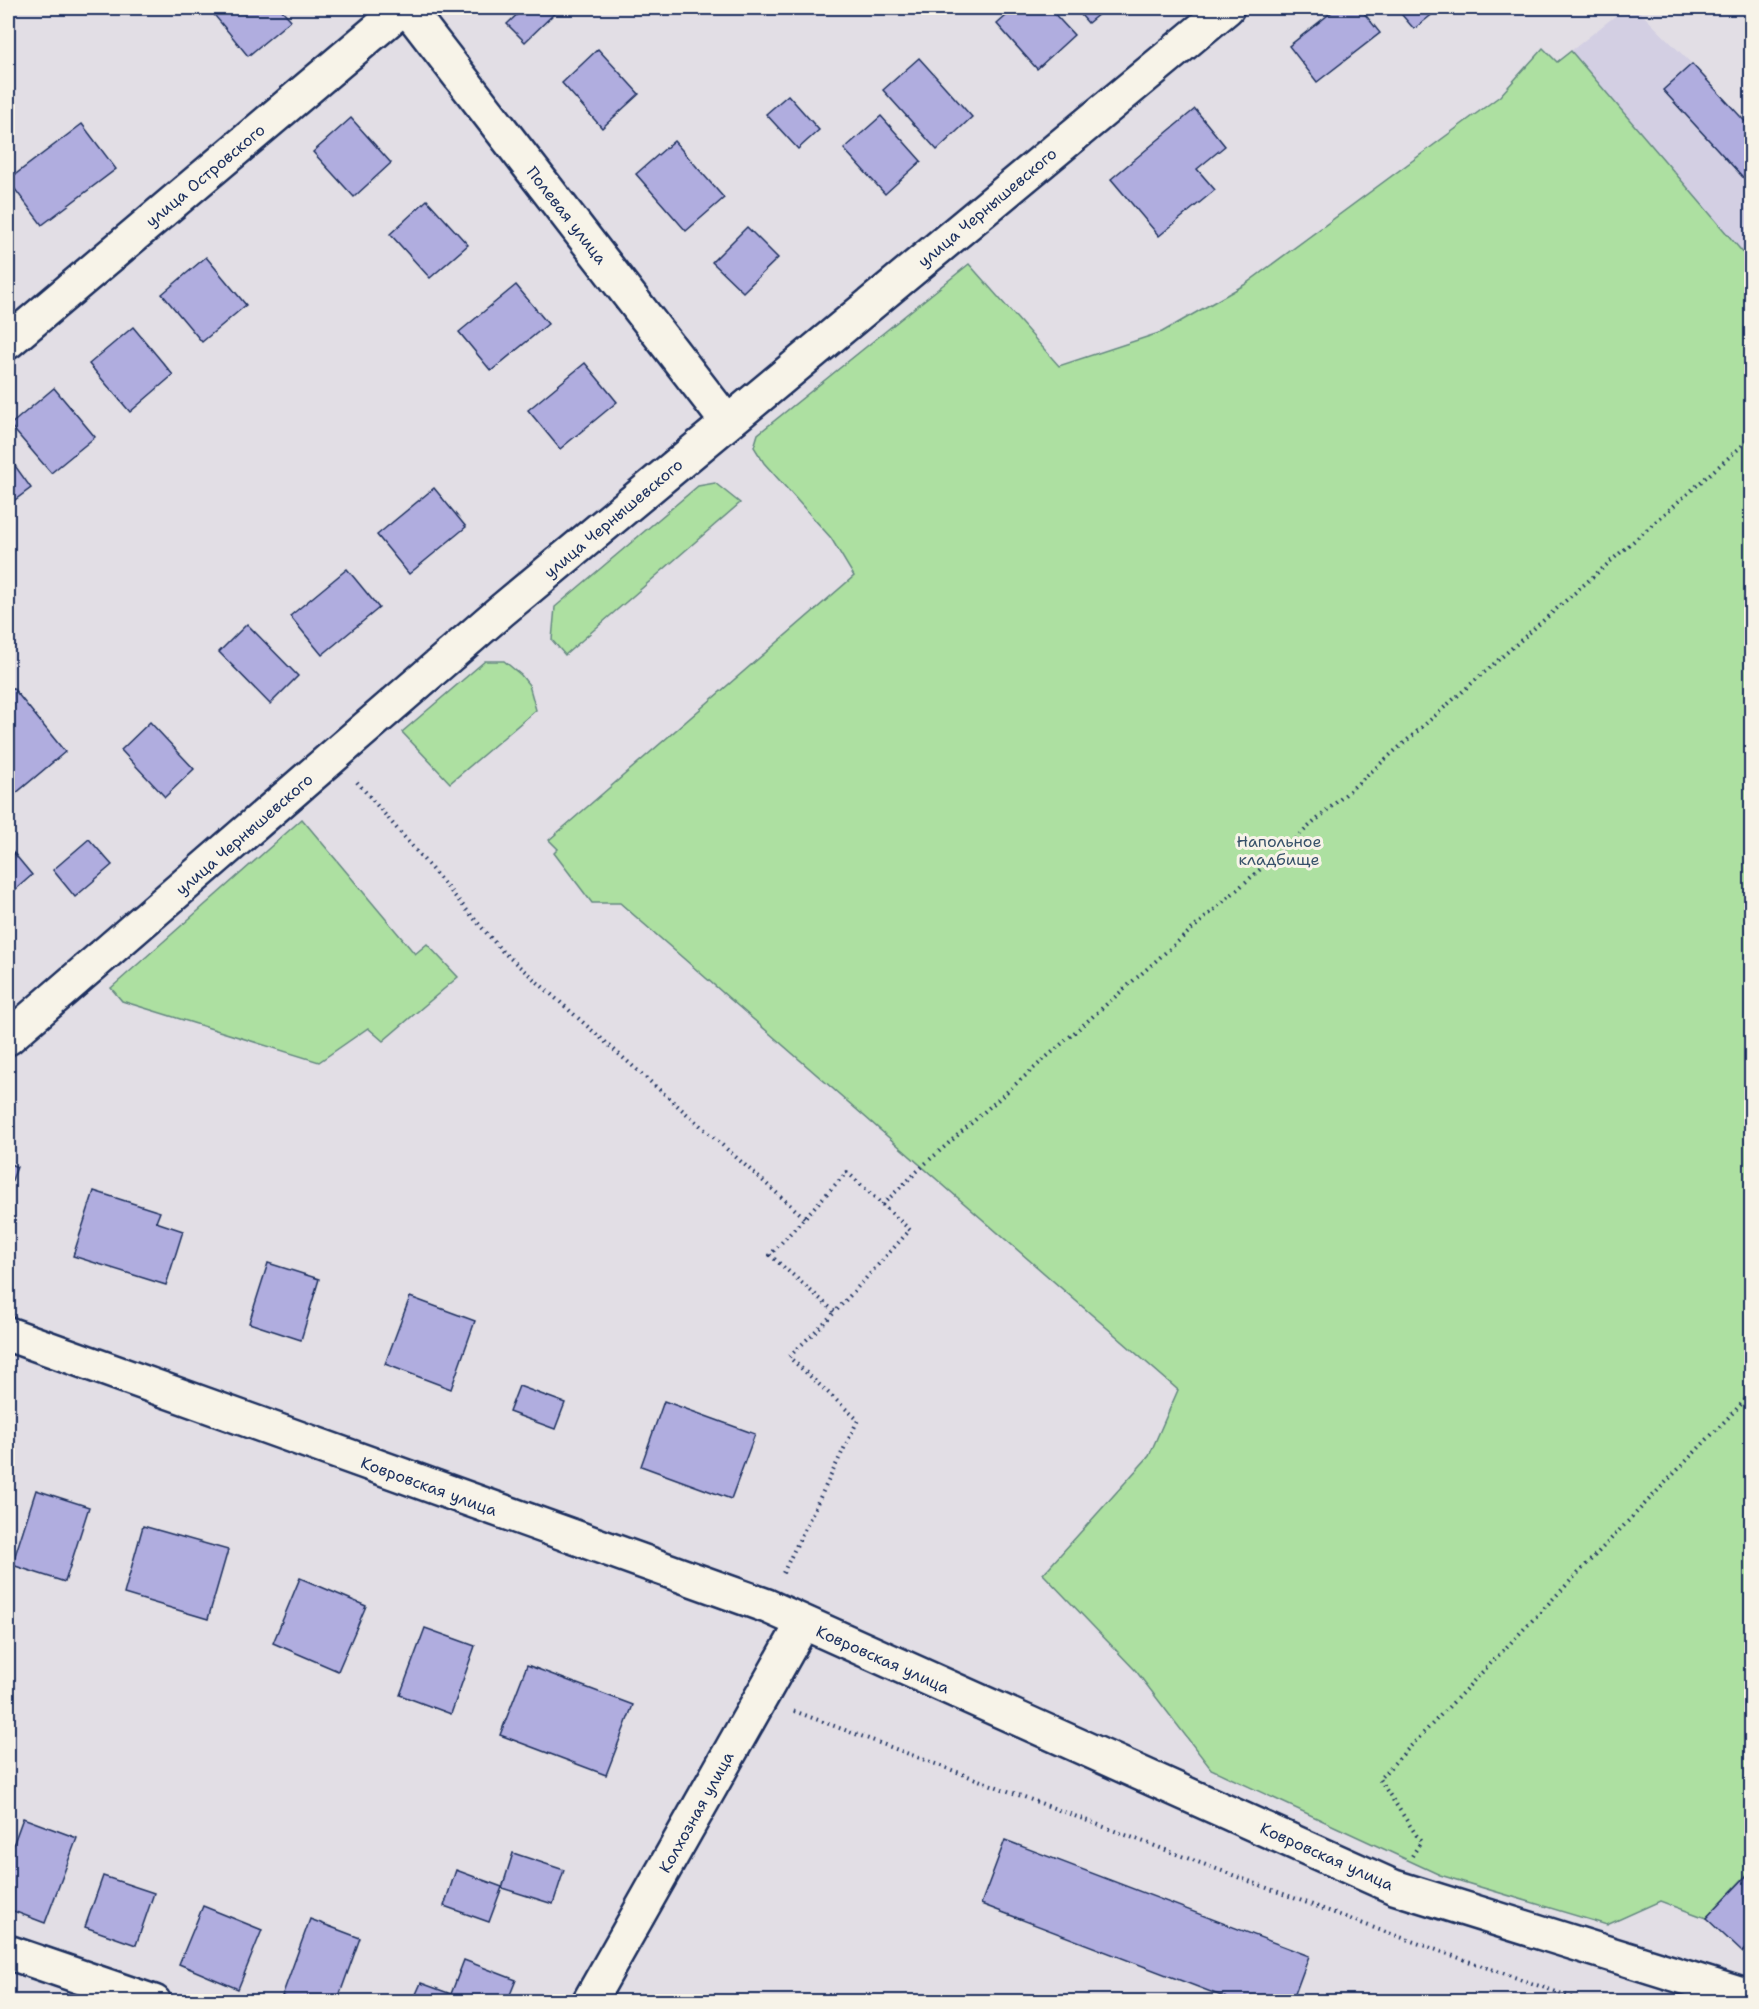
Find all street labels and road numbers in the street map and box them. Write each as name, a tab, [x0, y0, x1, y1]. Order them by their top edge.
street label: улица Островского	[141, 119, 269, 232]
street label: улица Чернышевского	[913, 143, 1061, 272]
street label: Полевая улица	[522, 162, 611, 269]
street label: улица Чернышевского	[539, 454, 687, 583]
street label: улица Чернышевского	[171, 769, 317, 900]
street label: Ковровская улица	[358, 1452, 500, 1521]
street label: Ковровская улица	[813, 1621, 953, 1698]
street label: Колхозная улица	[654, 1748, 739, 1877]
street label: Ковровская улица	[1257, 1818, 1397, 1895]

